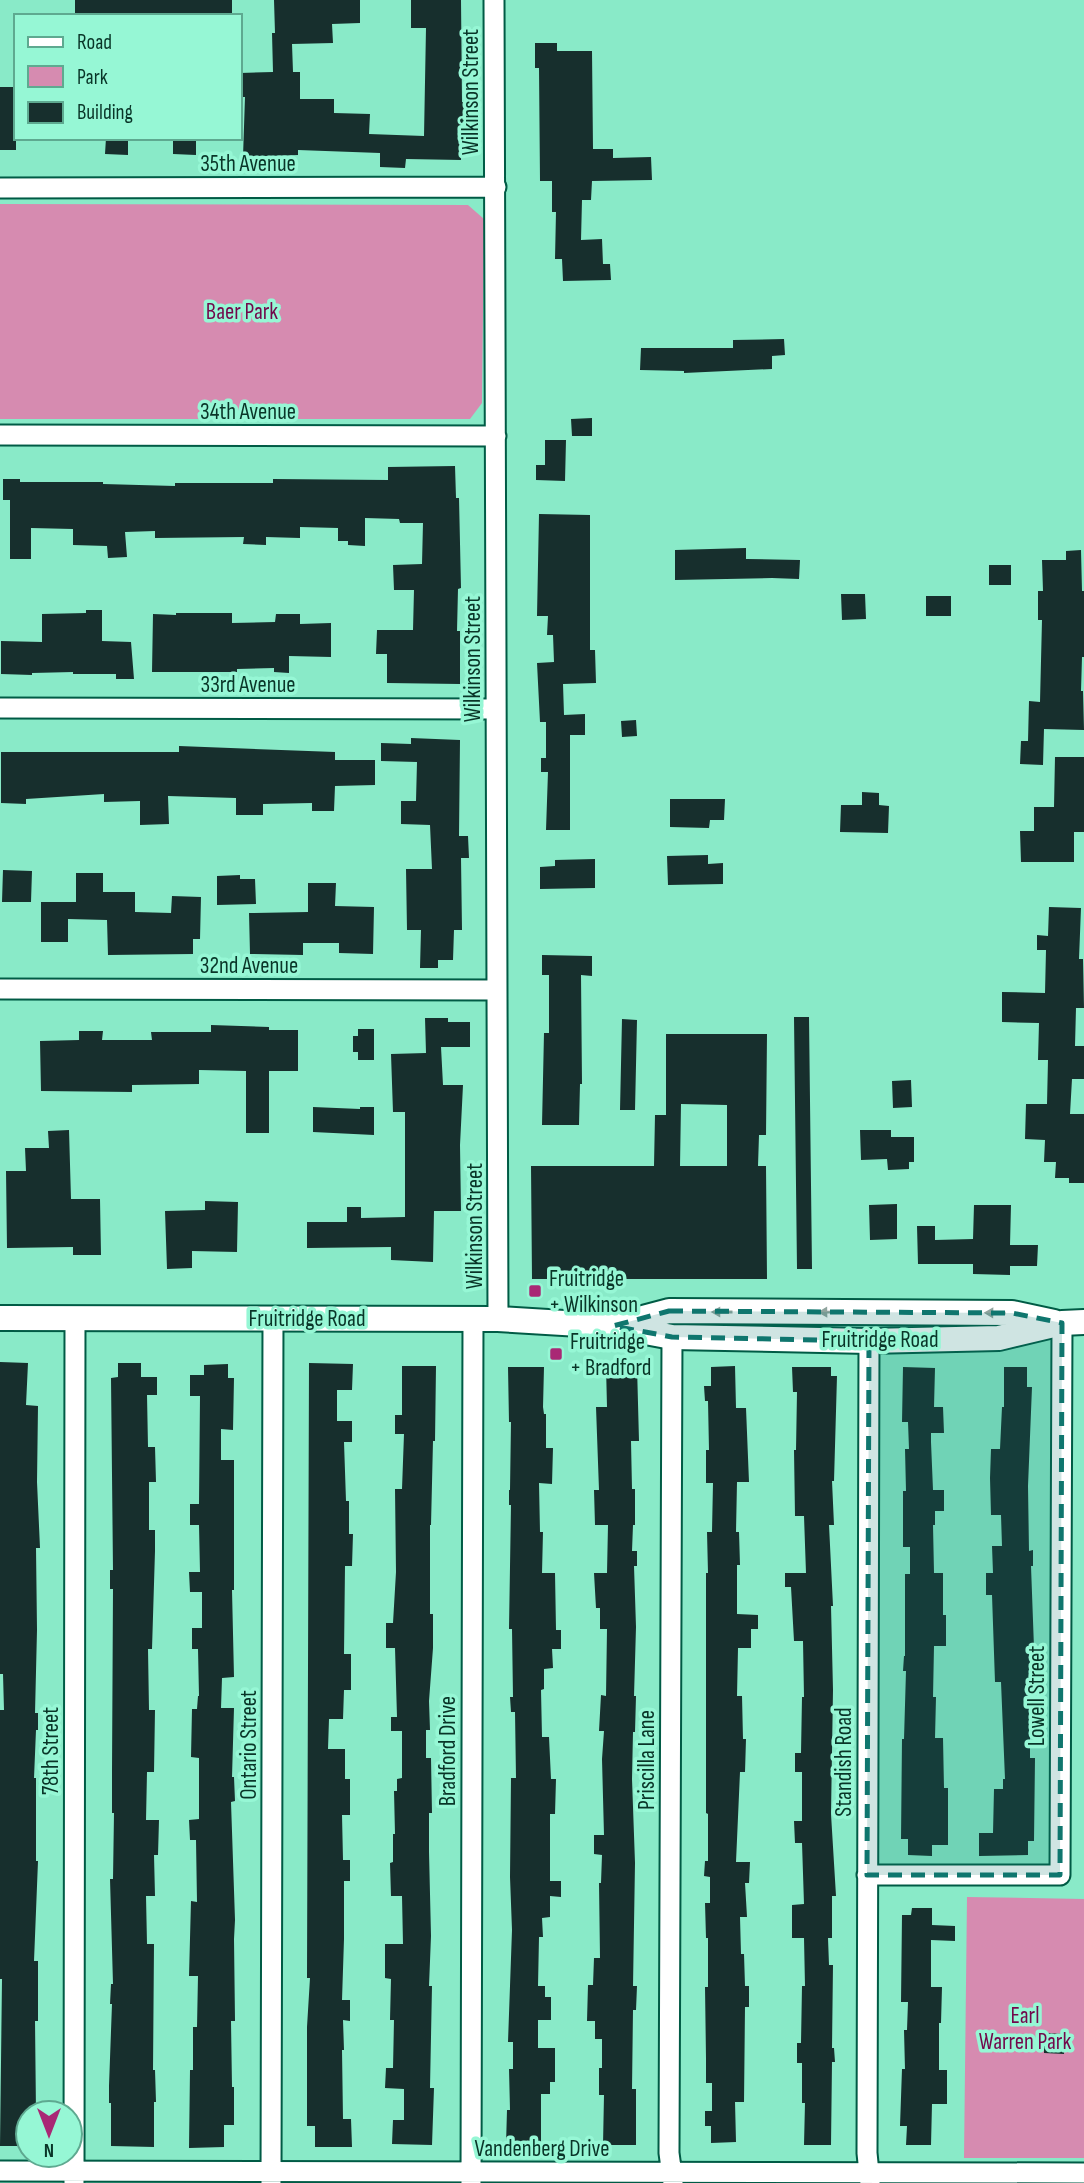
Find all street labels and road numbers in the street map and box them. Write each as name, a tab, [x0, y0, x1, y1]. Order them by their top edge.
street label: Wilkinson Street	[457, 29, 485, 155]
street label: 35th Avenue	[200, 150, 296, 178]
street label: 34th Avenue	[200, 398, 296, 426]
street label: Wilkinson Street	[459, 596, 487, 722]
street label: 33rd Avenue	[200, 671, 296, 699]
street label: 32nd Avenue	[200, 952, 298, 980]
street label: Wilkinson Street	[461, 1163, 489, 1289]
street label: Fruitridge Road	[249, 1305, 365, 1333]
street label: Fruitridge Road	[822, 1326, 938, 1354]
street label: Lowell Street	[1023, 1646, 1051, 1746]
street label: Ontario Street	[235, 1690, 263, 1800]
street label: Bradford Drive	[434, 1696, 462, 1806]
street label: 78th Street	[37, 1707, 65, 1795]
street label: Standish Road	[830, 1707, 858, 1817]
street label: Priscilla Lane	[633, 1710, 661, 1810]
street label: Vandenberg Drive	[475, 2135, 609, 2163]

